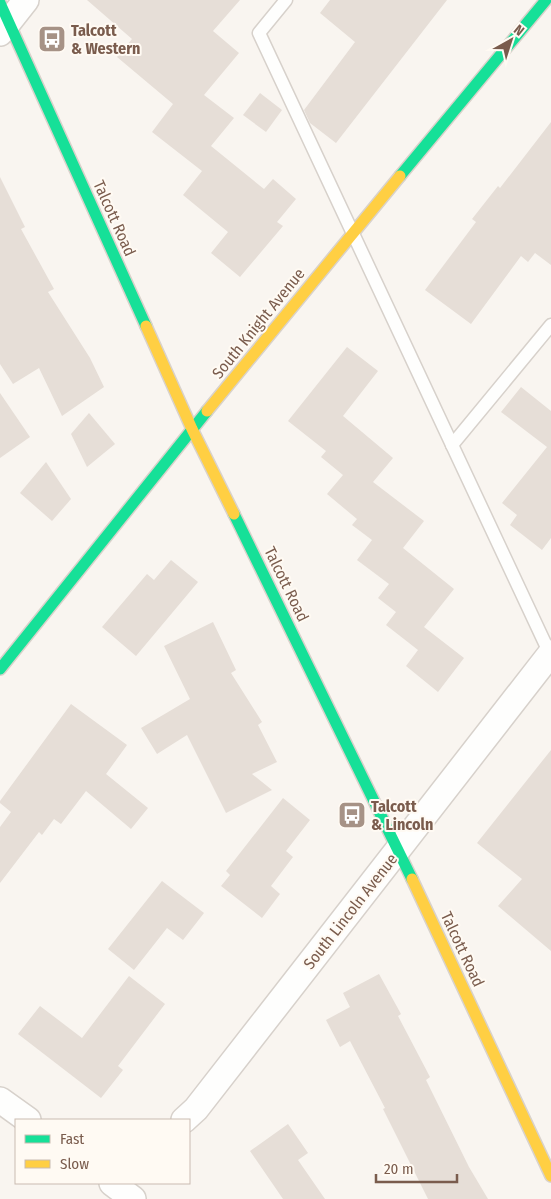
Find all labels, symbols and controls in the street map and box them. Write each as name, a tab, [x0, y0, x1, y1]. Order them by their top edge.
north arrow	[486, 15, 536, 65]
place label: Talcott & Western	[71, 21, 140, 58]
text: N	[510, 21, 527, 40]
bus stop icon: Talcott & Western	[37, 24, 67, 54]
street label: Talcott Road	[89, 177, 140, 259]
street label: South Knight Avenue	[208, 264, 309, 382]
street label: Talcott Road	[260, 544, 313, 625]
place label: Talcott & Lincoln	[371, 797, 433, 834]
bus stop icon: Talcott & Lincoln	[337, 800, 367, 830]
street label: South Lincoln Avenue	[299, 850, 401, 973]
street label: Talcott Road	[437, 909, 488, 990]
legend	[15, 1119, 190, 1184]
text: Fast	[60, 1130, 84, 1148]
scale bar	[376, 1152, 457, 1184]
text: Slow	[60, 1155, 89, 1173]
text: 20 m	[384, 1160, 414, 1178]

